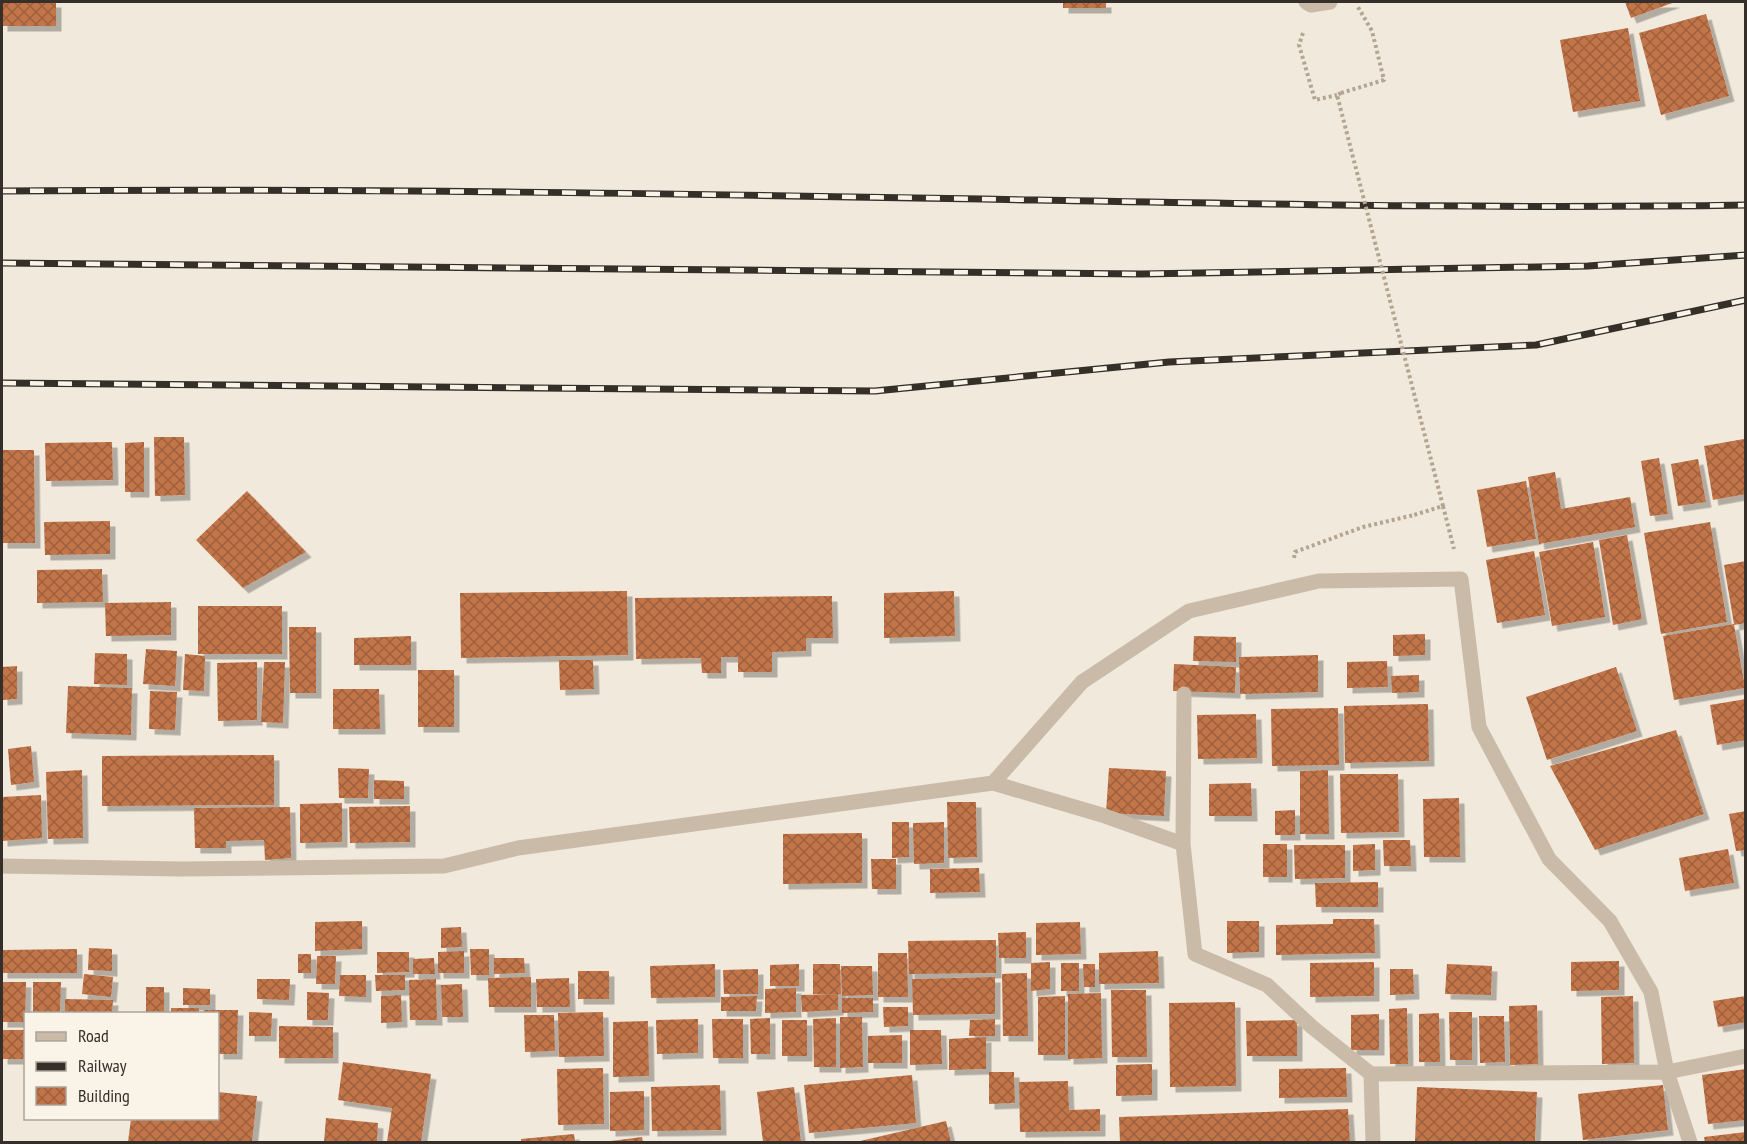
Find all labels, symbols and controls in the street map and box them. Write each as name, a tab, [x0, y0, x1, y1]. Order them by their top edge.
legend	[24, 1012, 219, 1120]
text: Road	[78, 1024, 109, 1047]
text: Railway	[78, 1054, 127, 1077]
text: Building	[78, 1084, 130, 1107]

